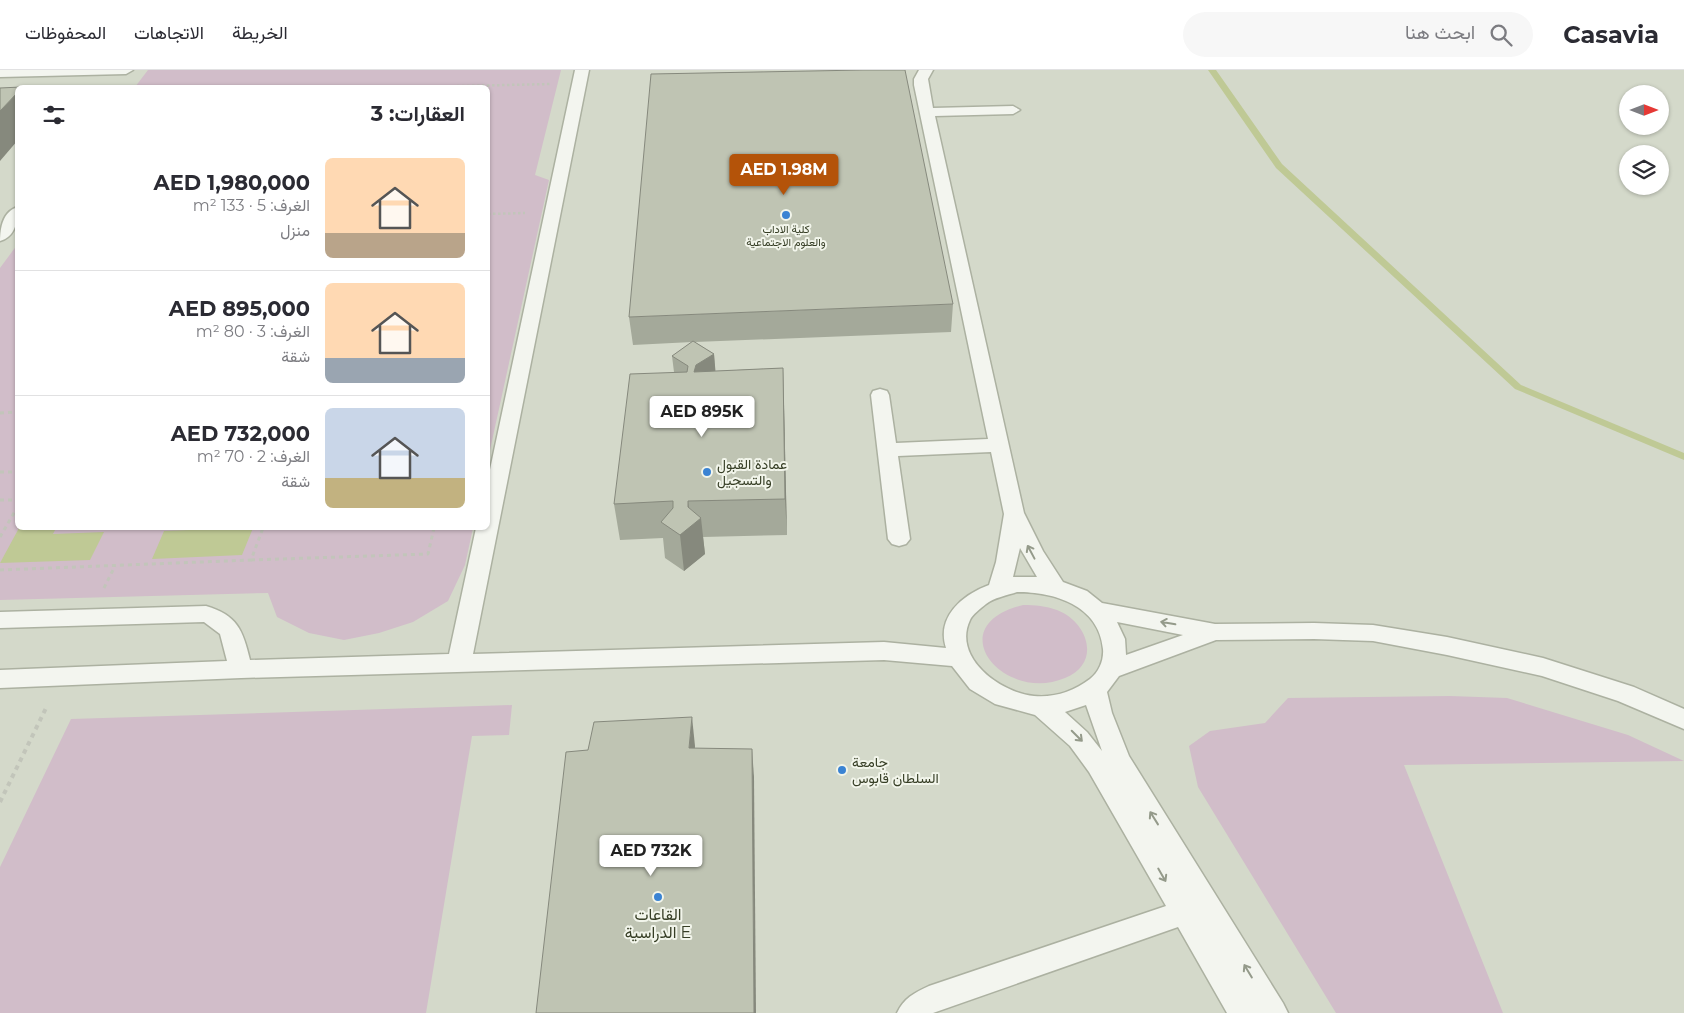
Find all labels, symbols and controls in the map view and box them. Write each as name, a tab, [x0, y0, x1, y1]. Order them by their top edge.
search box	[1183, 12, 1533, 57]
text: Casavia	[1563, 20, 1659, 49]
text: ابحث هنا	[1405, 21, 1475, 44]
icon: search	[1487, 21, 1515, 49]
text: المحفوظات	[25, 22, 106, 44]
text: الاتجاهات	[134, 22, 204, 44]
text: الخريطة	[232, 22, 288, 44]
north arrow	[1619, 85, 1669, 135]
map controls	[1619, 85, 1669, 195]
icon: filters	[40, 101, 68, 129]
text: العقارات: 3	[371, 101, 465, 126]
button: layers	[1619, 145, 1669, 195]
pin: AED 1.98M	[727, 154, 841, 196]
text: AED 1.98M	[740, 160, 828, 179]
text: AED 1,980,000	[154, 170, 310, 195]
icon: home	[365, 178, 425, 238]
text: الغرف: 5 · 133 m²	[193, 196, 310, 215]
marker: كلية الاداب والعلوم الاجتماعية	[780, 209, 792, 221]
text: منزل	[280, 221, 310, 240]
place label: كلية الاداب والعلوم الاجتماعية	[746, 222, 826, 250]
text: AED 895,000	[169, 296, 310, 321]
icon: home	[365, 303, 425, 363]
text: الغرف: 3 · 80 m²	[196, 322, 310, 341]
text: شقة	[281, 347, 310, 366]
pin: AED 895K	[650, 396, 754, 438]
text: AED 895K	[661, 402, 743, 421]
text: AED 732,000	[171, 421, 310, 446]
icon: home	[365, 428, 425, 488]
text: الغرف: 2 · 70 m²	[197, 447, 310, 466]
place label: عمادة القبول والتسجيل	[717, 455, 787, 489]
marker: عمادة القبول والتسجيل	[701, 466, 713, 478]
text: شقة	[281, 472, 310, 491]
one-way arrow	[1026, 545, 1036, 559]
one-way arrow	[1160, 617, 1176, 627]
one-way arrow	[1071, 730, 1083, 743]
place label: جامعة السلطان قابوس	[852, 753, 939, 787]
marker: جامعة السلطان قابوس	[836, 764, 848, 776]
one-way arrow	[1149, 811, 1159, 825]
pin: AED 732K	[599, 834, 703, 877]
text: AED 732K	[610, 841, 692, 860]
one-way arrow	[1158, 867, 1168, 881]
marker: القاعات الدراسية E	[652, 891, 664, 903]
place label: القاعات الدراسية E	[625, 905, 691, 943]
one-way arrow	[1243, 965, 1253, 979]

